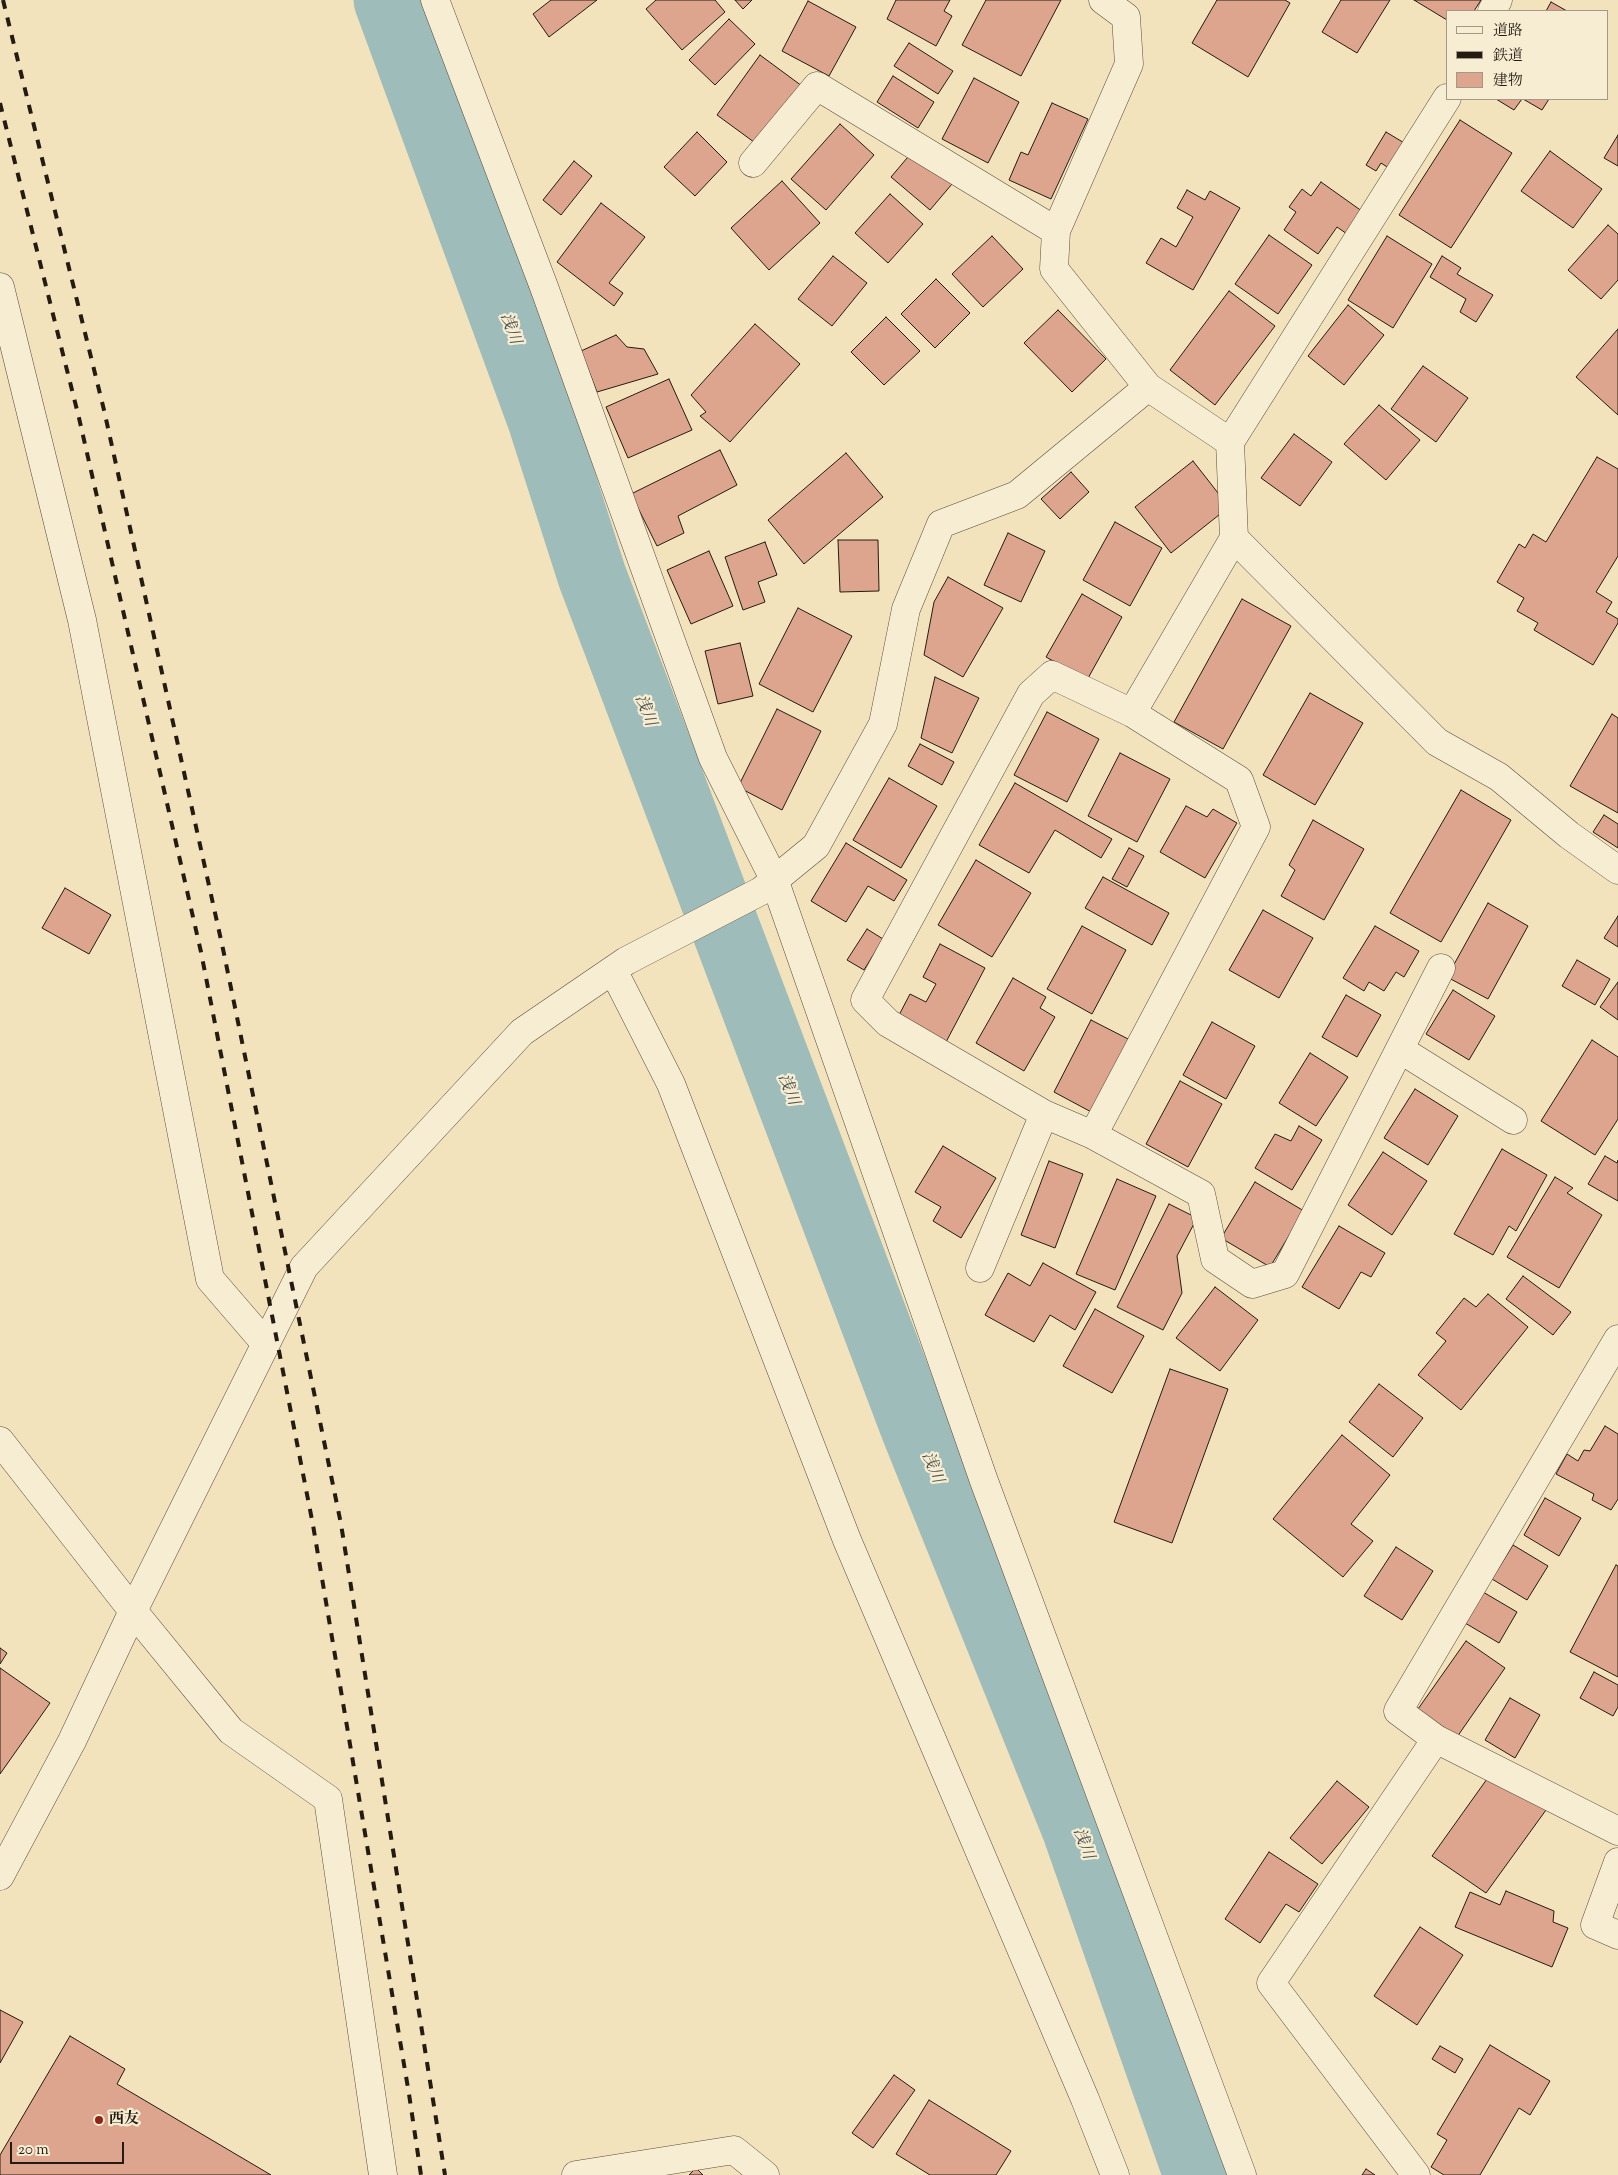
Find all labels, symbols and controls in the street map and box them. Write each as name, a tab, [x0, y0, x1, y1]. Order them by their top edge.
legend	[1446, 10, 1608, 100]
text: 道路	[1493, 21, 1523, 42]
text: 鉄道	[1493, 46, 1523, 67]
text: 建物	[1493, 71, 1523, 92]
water label: 浅川	[495, 311, 523, 347]
water label: 浅川	[629, 693, 659, 729]
water label: 浅川	[772, 1072, 802, 1108]
water label: 浅川	[916, 1450, 946, 1486]
water label: 浅川	[1068, 1826, 1096, 1862]
place label: 西友	[109, 2111, 139, 2129]
marker: 西友	[93, 2114, 105, 2126]
scale bar	[12, 2132, 126, 2164]
text: 20 m	[18, 2140, 49, 2161]

